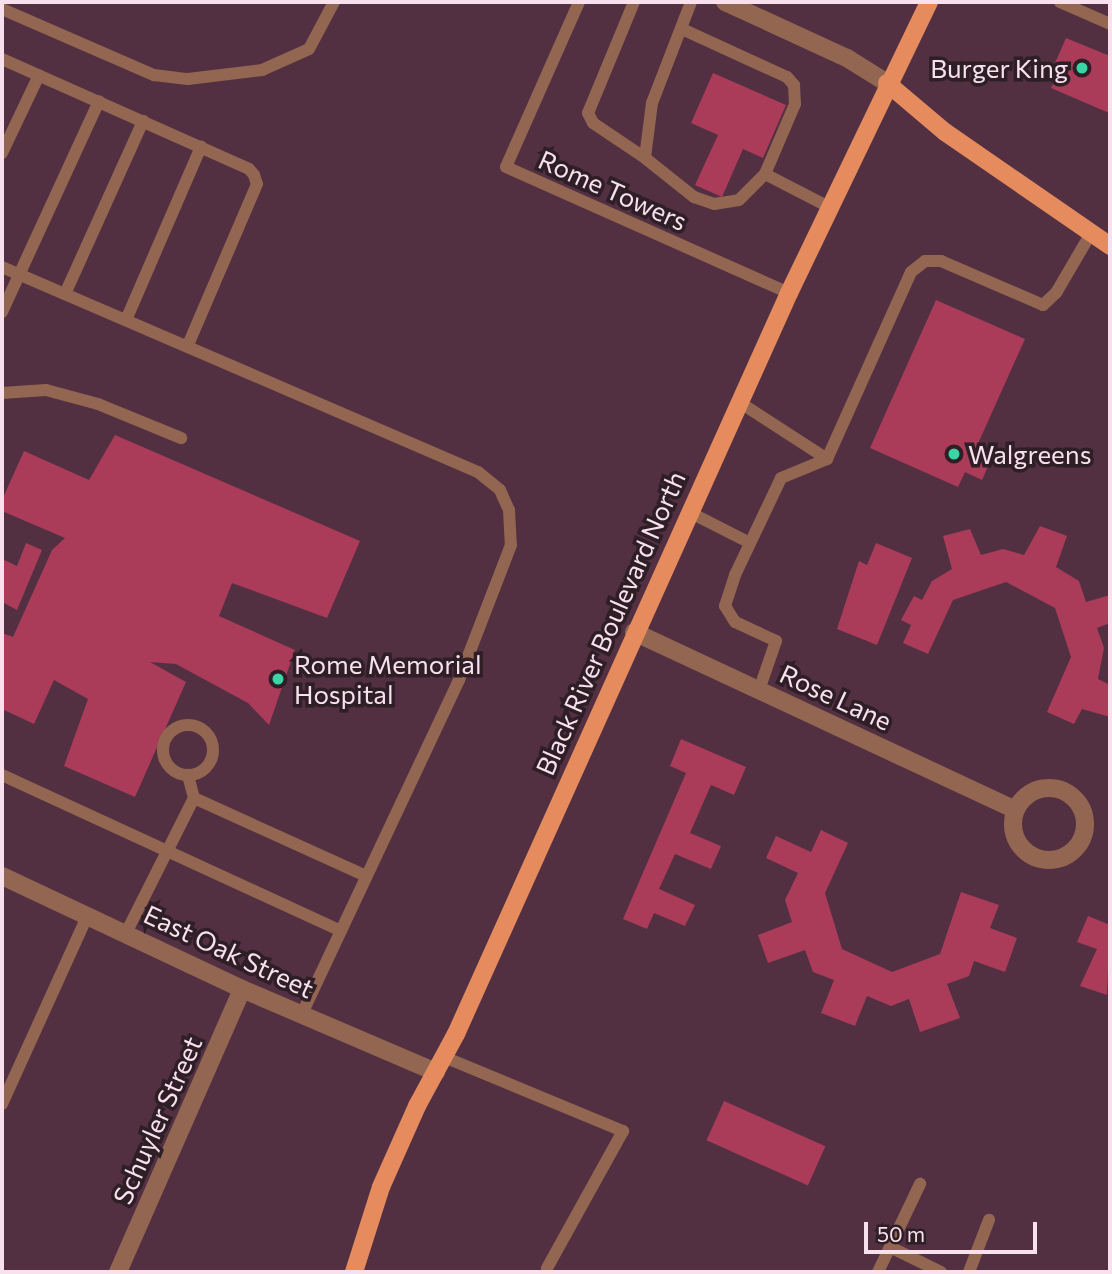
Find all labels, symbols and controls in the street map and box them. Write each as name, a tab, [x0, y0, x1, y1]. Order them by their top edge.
place label: Burger King	[930, 52, 1068, 84]
marker: Burger King	[1074, 60, 1090, 76]
street label: Rome Towers	[534, 143, 692, 237]
place label: Walgreens	[968, 438, 1092, 470]
marker: Walgreens	[946, 446, 962, 462]
street label: Black River Boulevard North	[529, 466, 691, 780]
place label: Rome Memorial Hospital	[294, 648, 482, 710]
street label: Rose Lane	[775, 658, 897, 736]
marker: Rome Memorial Hospital	[268, 669, 288, 689]
street label: East Oak Street	[139, 898, 319, 1004]
street label: Schuyler Street	[106, 1031, 208, 1209]
scale bar	[867, 1208, 1040, 1252]
text: 50 m	[877, 1221, 925, 1246]

